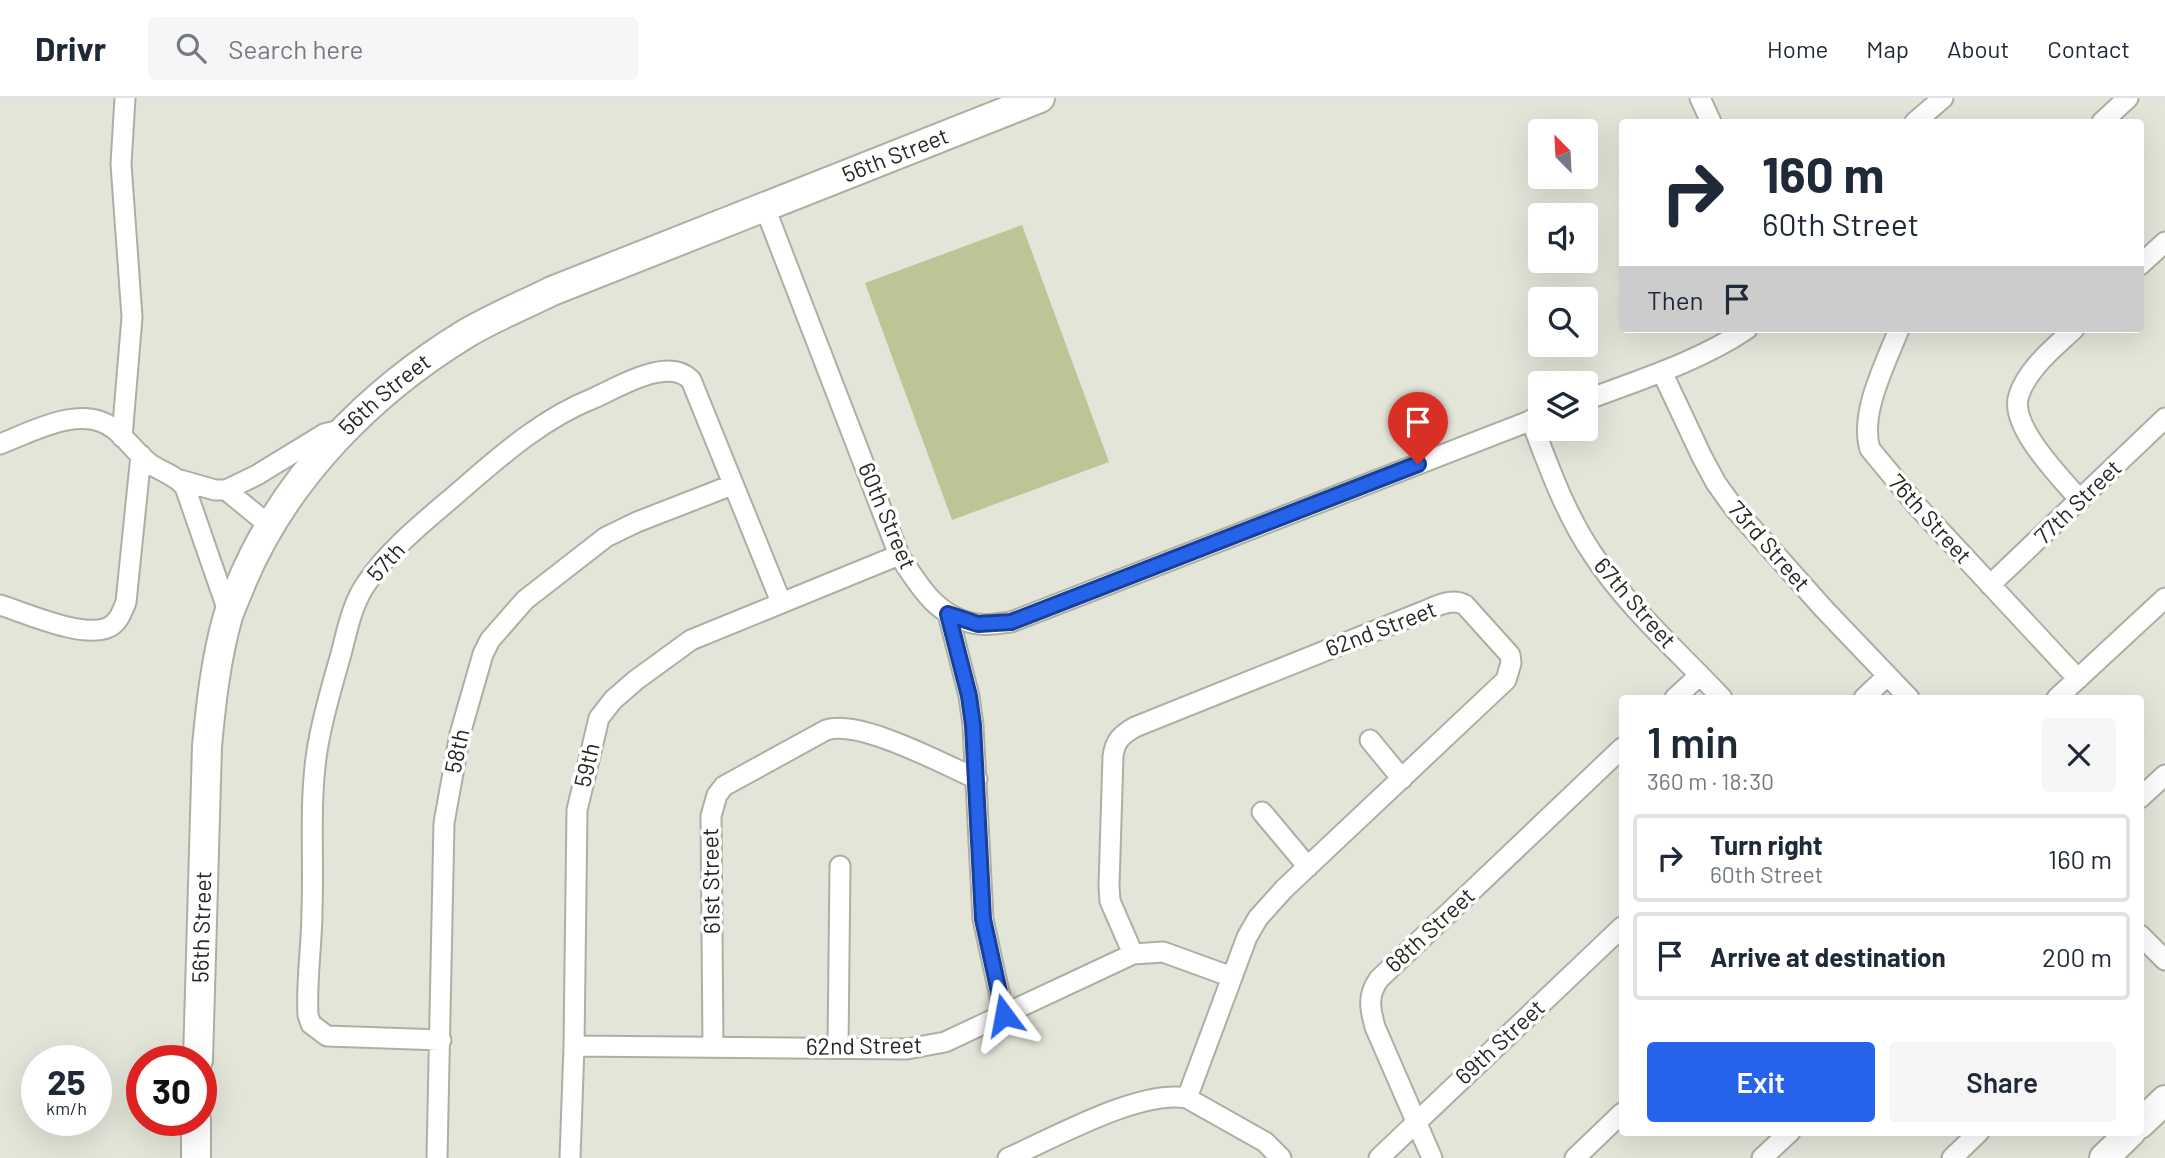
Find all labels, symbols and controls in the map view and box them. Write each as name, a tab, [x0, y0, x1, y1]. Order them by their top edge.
search box	[148, 17, 638, 80]
text: Drivr	[35, 28, 106, 68]
icon: search	[172, 29, 210, 67]
text: Search here	[228, 33, 363, 64]
text: Home	[1767, 34, 1828, 63]
text: Map	[1866, 34, 1909, 63]
text: About	[1947, 34, 2009, 63]
text: Contact	[2047, 34, 2130, 63]
north arrow	[1528, 119, 1598, 189]
map controls	[1528, 119, 1598, 441]
street label: 56th Street	[838, 121, 952, 188]
text: 160 m	[1762, 144, 1884, 203]
icon: right	[1647, 147, 1738, 238]
button: sound	[1528, 203, 1598, 273]
text: 60th Street	[1762, 204, 1919, 242]
icon: arrive	[1718, 280, 1756, 318]
text: Then	[1647, 284, 1704, 315]
button: search	[1528, 287, 1598, 357]
street label: 56th Street	[332, 347, 435, 441]
button: layers	[1528, 371, 1598, 441]
pin	[1388, 392, 1448, 464]
icon: arrive	[1399, 403, 1437, 441]
street label: 77th Street	[2028, 453, 2127, 550]
street label: 60th Street	[853, 458, 923, 573]
street label: 76th Street	[1883, 468, 1978, 569]
street label: 73rd Street	[1723, 494, 1817, 596]
street label: 57th	[360, 536, 410, 587]
street label: 67th Street	[1589, 551, 1683, 653]
street label: 62nd Street	[1321, 594, 1440, 662]
text: 1 min	[1647, 716, 1739, 766]
button: close	[2042, 718, 2116, 792]
street label: 58th	[438, 726, 474, 776]
street label: 59th	[567, 740, 605, 790]
text: 360 m · 18:30	[1647, 767, 1774, 795]
street label: 61st Street	[695, 828, 725, 934]
text: Turn right	[1710, 829, 1823, 860]
icon: right	[1651, 839, 1689, 877]
text: 160 m	[2048, 843, 2112, 874]
text: 60th Street	[1710, 860, 1823, 888]
street label: 56th Street	[185, 871, 216, 983]
street label: 68th Street	[1379, 881, 1480, 978]
icon: arrive	[1651, 937, 1689, 975]
text: Arrive at destination	[1710, 941, 1946, 972]
text: 200 m	[2042, 941, 2112, 972]
position arrow	[967, 978, 1041, 1052]
street label: 69th Street	[1449, 993, 1550, 1090]
street label: 62nd Street	[806, 1030, 922, 1060]
button: Exit	[1647, 1042, 1875, 1122]
button: Share	[1889, 1042, 2116, 1122]
speed limit sign: 30	[126, 1045, 217, 1136]
text: 25	[47, 1060, 86, 1102]
text: km/h	[46, 1097, 87, 1119]

